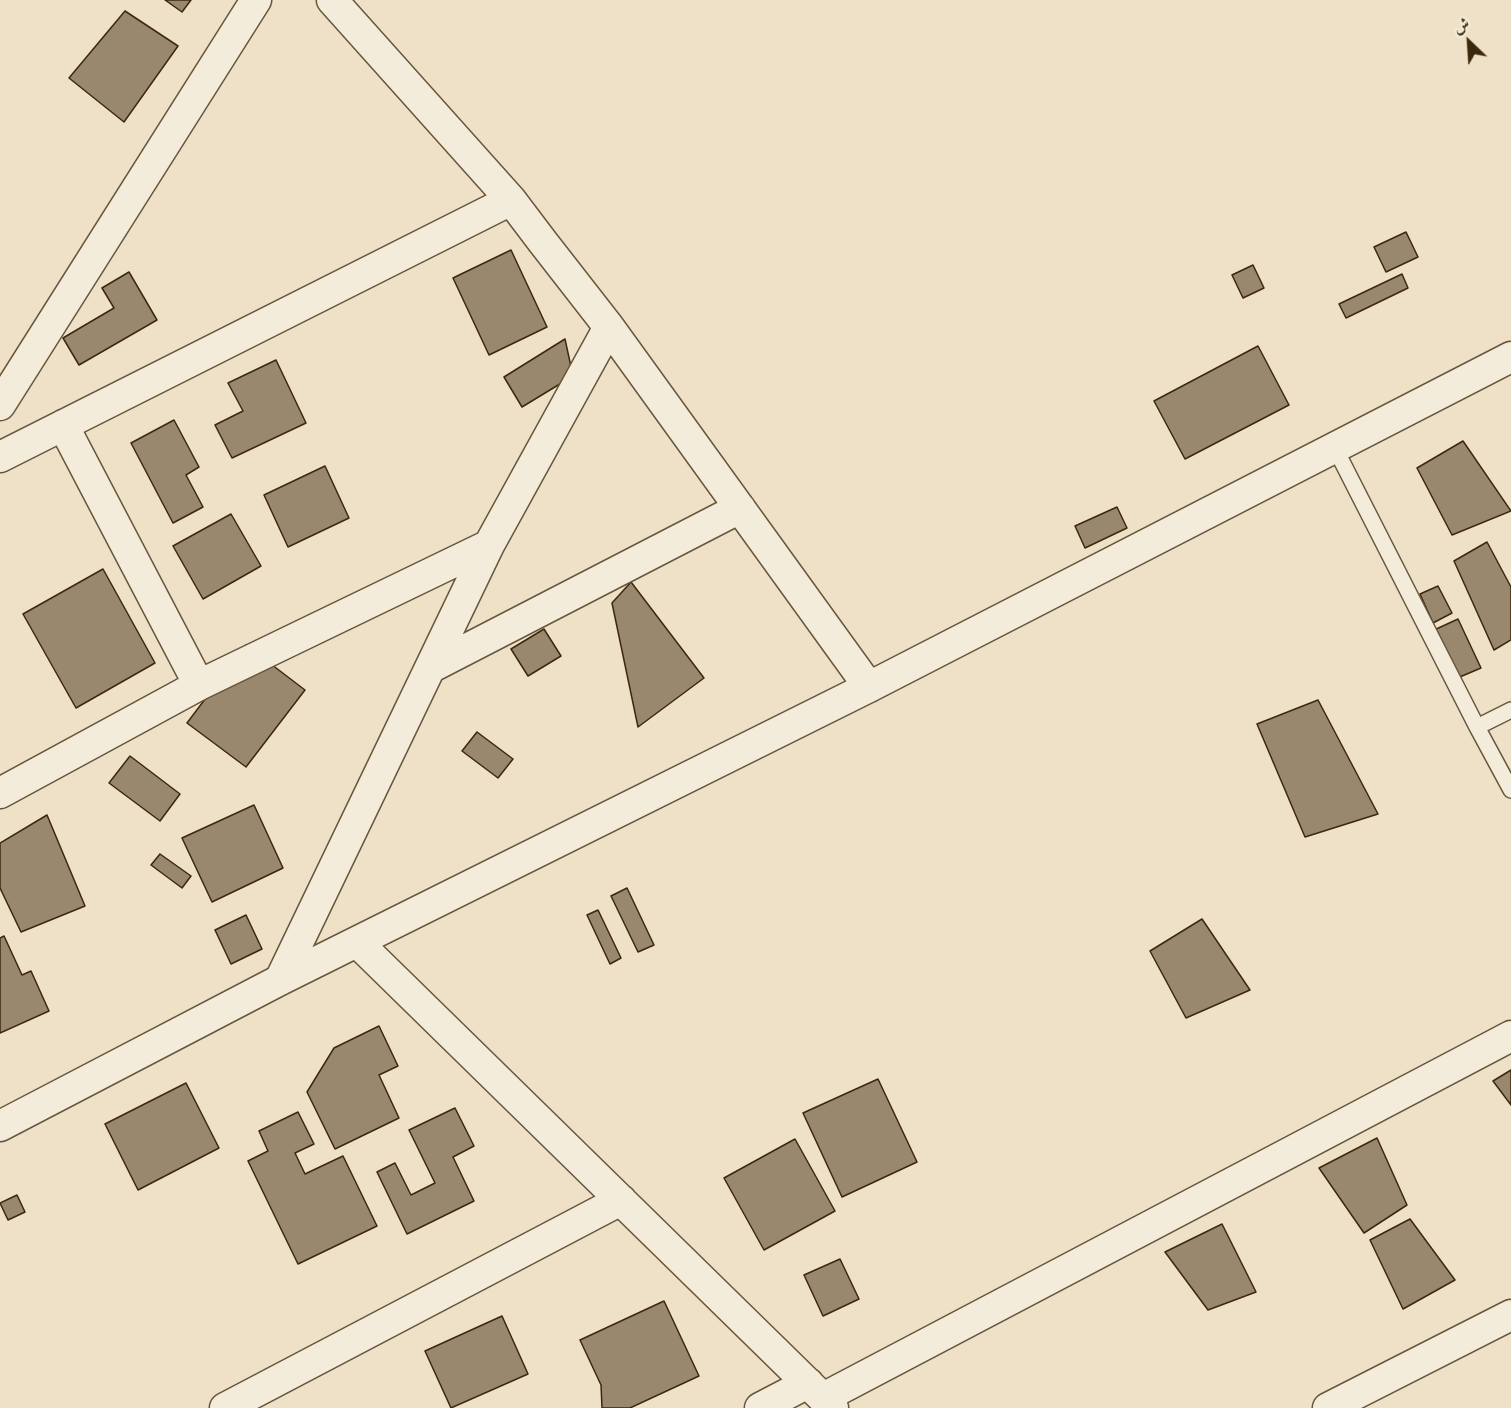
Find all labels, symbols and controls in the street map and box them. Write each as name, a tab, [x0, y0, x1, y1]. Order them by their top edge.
north arrow	[1439, 12, 1499, 72]
text: ش	[1450, 13, 1472, 37]

